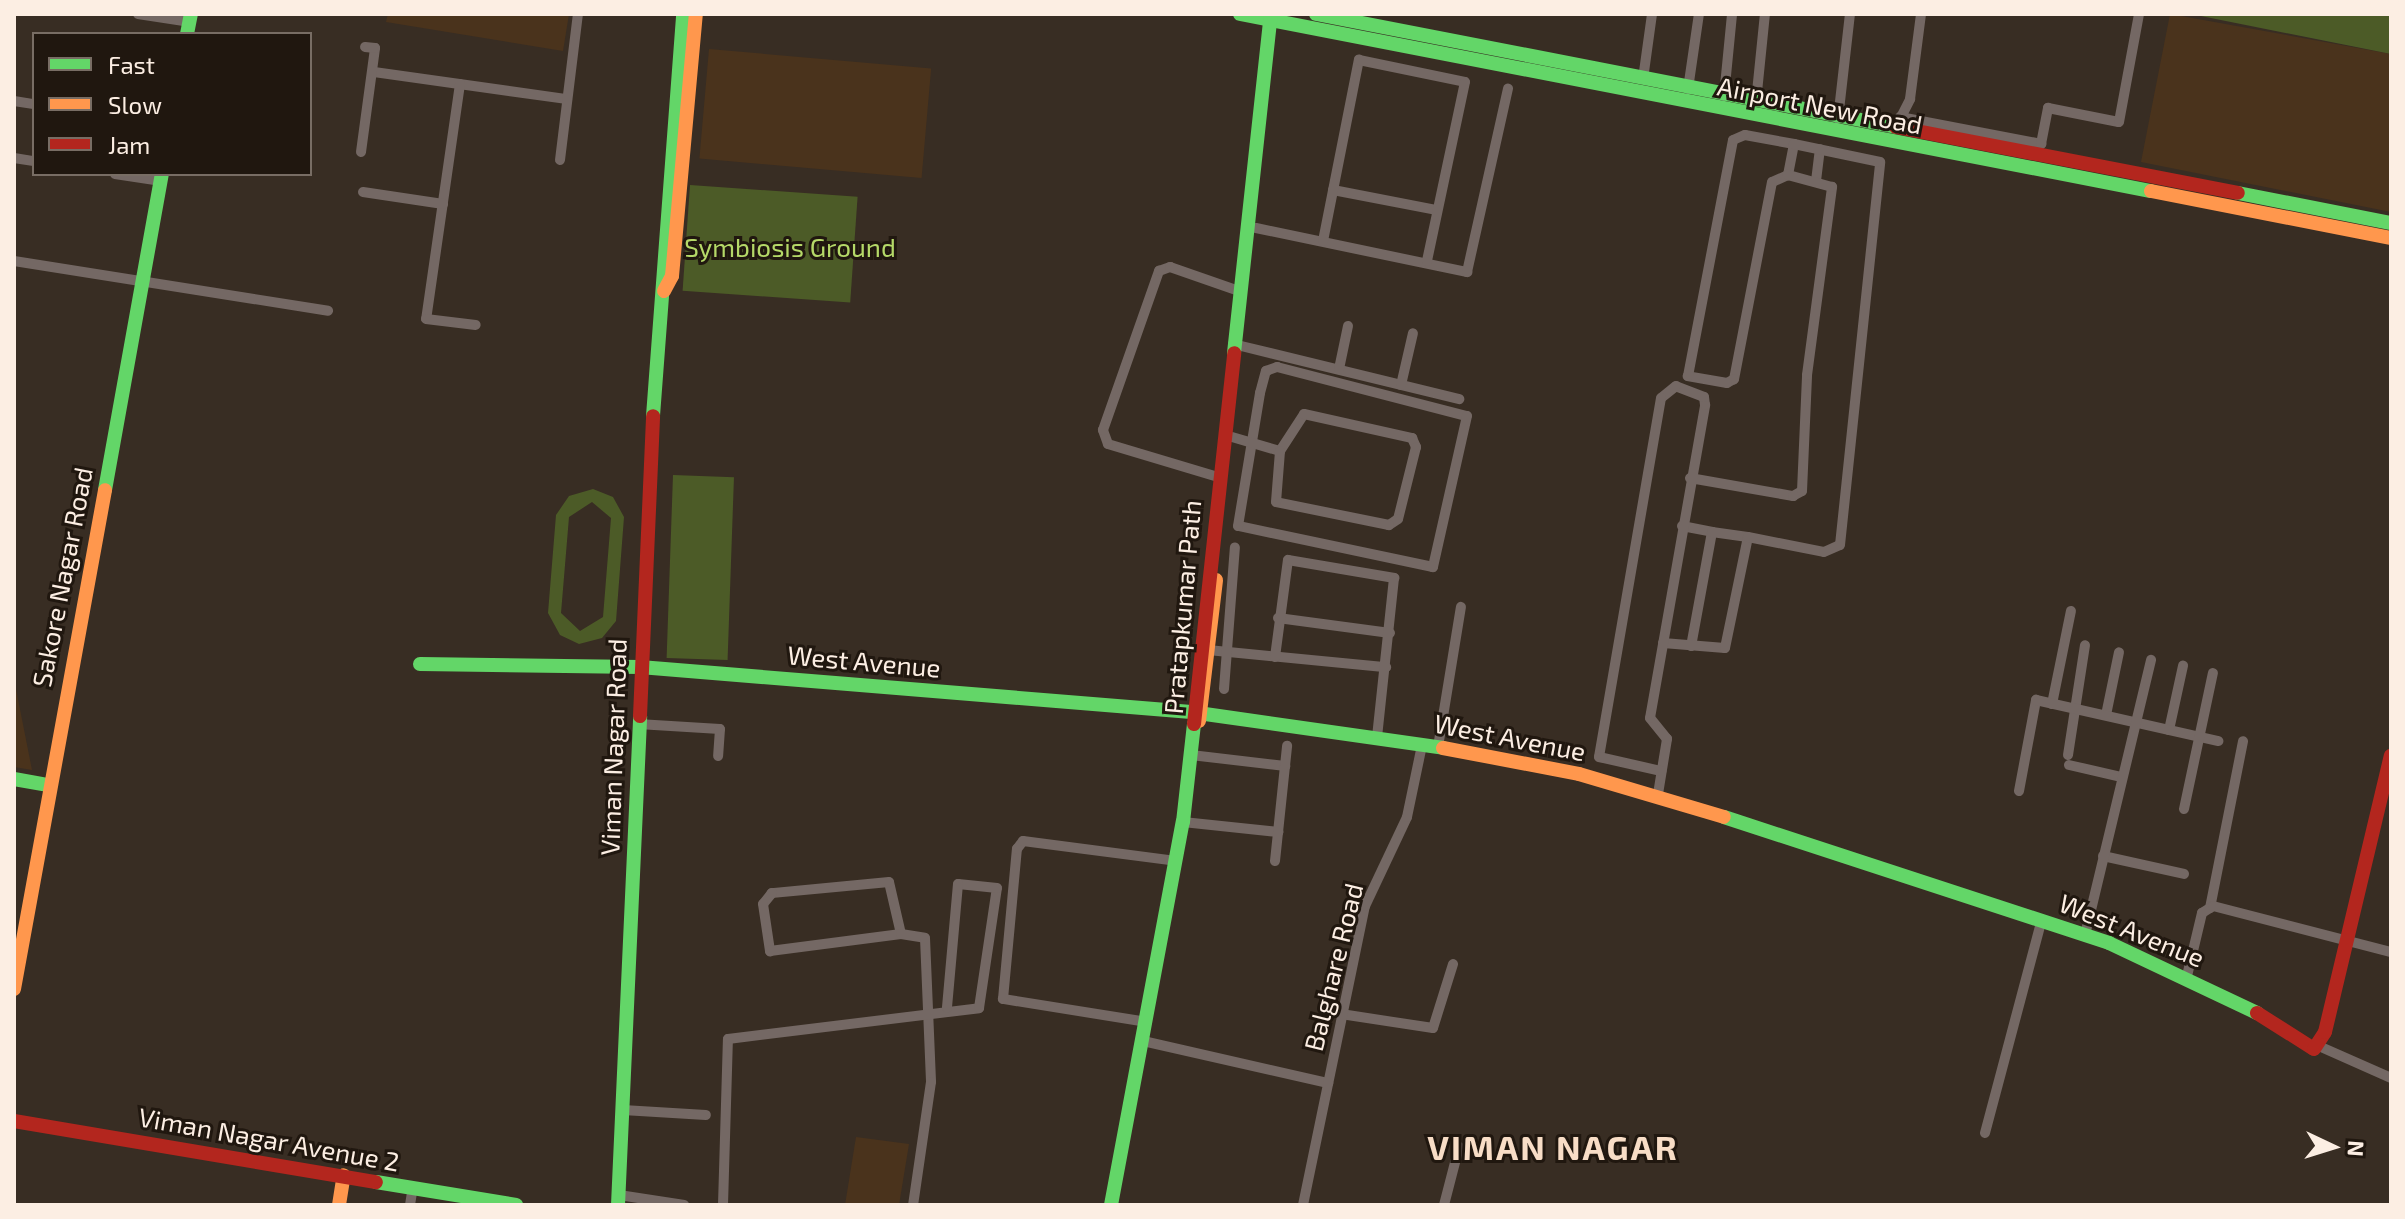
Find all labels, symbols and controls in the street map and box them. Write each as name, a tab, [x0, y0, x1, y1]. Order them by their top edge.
legend	[32, 32, 312, 176]
text: Fast	[108, 50, 155, 79]
street label: Airport New Road	[1715, 70, 1925, 140]
text: Slow	[108, 90, 162, 119]
text: Jam	[108, 130, 150, 159]
park label: Symbiosis Ground	[684, 231, 896, 263]
street label: Sakore Nagar Road	[25, 464, 99, 690]
street label: Pratapkumar Path	[1157, 498, 1207, 716]
street label: Viman Nagar Road	[594, 638, 632, 856]
street label: West Avenue	[786, 639, 942, 683]
street label: West Avenue	[1431, 707, 1589, 767]
street label: Balghare Road	[1297, 880, 1369, 1054]
street label: West Avenue	[2055, 887, 2209, 973]
street label: Viman Nagar Avenue 2	[136, 1101, 402, 1177]
north arrow	[2293, 1107, 2373, 1187]
district label: VIMAN NAGAR	[1427, 1127, 1679, 1167]
text: N	[2343, 1140, 2370, 1157]

